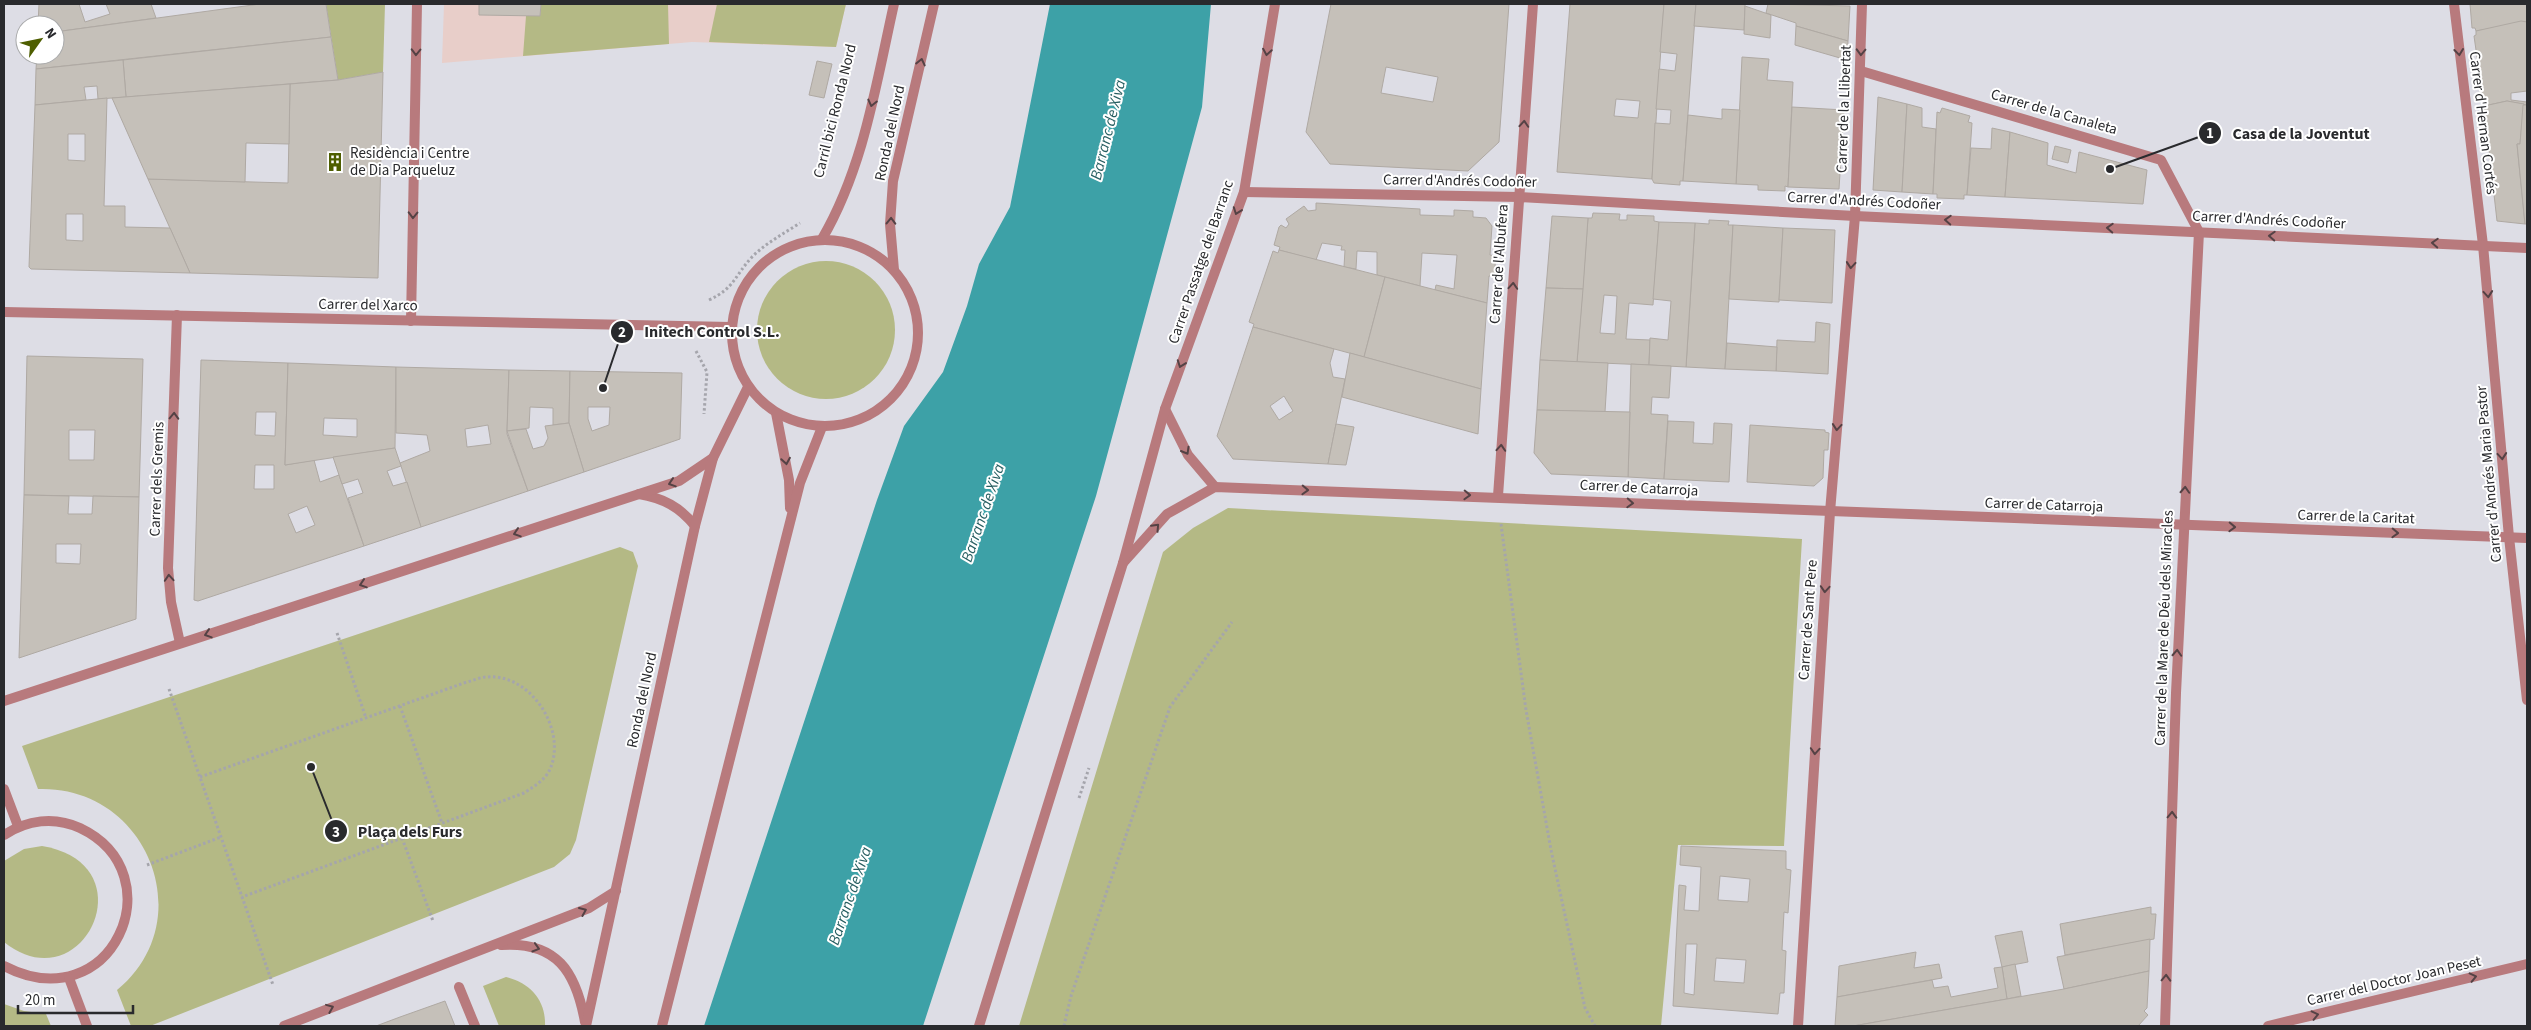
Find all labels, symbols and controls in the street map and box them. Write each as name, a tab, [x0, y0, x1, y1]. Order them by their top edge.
north arrow	[15, 15, 65, 65]
text: N	[39, 24, 61, 43]
street label: Carril bici Ronda Nord	[808, 42, 862, 180]
street label: Carrer de la Llibertat	[1831, 45, 1857, 173]
one-way arrow	[1262, 48, 1272, 56]
one-way arrow	[2454, 48, 2464, 56]
one-way arrow	[411, 49, 422, 57]
one-way arrow	[1856, 49, 1866, 57]
street label: Carrer d'Hernan Cortés	[2464, 50, 2502, 196]
one-way arrow	[915, 57, 926, 66]
water label: Barranc de Xiva	[1085, 77, 1131, 182]
street label: Ronda del Nord	[870, 83, 910, 183]
street label: Carrer de la Canaleta	[1988, 84, 2120, 140]
one-way arrow	[867, 98, 878, 107]
callout: Casa de la Joventut	[2197, 118, 2380, 149]
one-way arrow	[1519, 119, 1530, 127]
text: 1	[2206, 123, 2214, 144]
text: Casa de la Joventut	[2232, 123, 2370, 145]
place label: Residència i Centre de Dia Parqueluz	[350, 143, 469, 181]
building icon: Residència i Centre de Dia Parqueluz	[324, 151, 346, 173]
street label: Carrer d'Andrés Codoñer	[1383, 169, 1538, 193]
street label: Carrer Passatge del Barranc	[1163, 177, 1239, 347]
street label: Carrer d'Andrés Codoñer	[1787, 186, 1942, 216]
street label: Carrer de l'Albufera	[1484, 203, 1514, 325]
street label: Carrer d'Andrés Codoñer	[2192, 205, 2347, 235]
one-way arrow	[1233, 207, 1243, 215]
one-way arrow	[408, 212, 418, 219]
one-way arrow	[1943, 215, 1951, 226]
one-way arrow	[885, 217, 896, 225]
one-way arrow	[2106, 223, 2114, 233]
one-way arrow	[2268, 230, 2276, 241]
one-way arrow	[2430, 238, 2438, 249]
one-way arrow	[1846, 261, 1857, 269]
one-way arrow	[1507, 281, 1518, 289]
one-way arrow	[2482, 290, 2493, 298]
street label: Carrer del Xarco	[318, 294, 418, 316]
callout: Initech Control S.L.	[610, 316, 790, 347]
text: Initech Control S.L.	[644, 321, 780, 343]
text: 2	[618, 322, 626, 343]
one-way arrow	[1177, 359, 1187, 368]
street label: Carrer d'Andrés Maria Pastor	[2471, 384, 2507, 563]
one-way arrow	[169, 411, 180, 419]
street label: Carrer dels Gremis	[144, 421, 170, 537]
one-way arrow	[1832, 423, 1843, 431]
one-way arrow	[1495, 444, 1506, 452]
one-way arrow	[1180, 445, 1190, 454]
one-way arrow	[2496, 452, 2507, 460]
one-way arrow	[780, 456, 790, 465]
water label: Barranc de Xiva	[956, 461, 1010, 565]
street label: Carrer de Catarroja	[1579, 474, 1699, 502]
one-way arrow	[668, 477, 676, 487]
one-way arrow	[1301, 484, 1309, 495]
one-way arrow	[2180, 486, 2191, 494]
one-way arrow	[1463, 490, 1471, 501]
street label: Carrer de Catarroja	[1984, 492, 2104, 518]
one-way arrow	[1626, 497, 1634, 508]
street label: Carrer de la Caritat	[2297, 504, 2415, 530]
street label: Carrer de la Mare de Déu dels Miracles	[2149, 510, 2179, 746]
one-way arrow	[2228, 522, 2236, 533]
one-way arrow	[1150, 524, 1159, 533]
one-way arrow	[513, 527, 522, 537]
one-way arrow	[2391, 528, 2399, 538]
street label: Carrer de Sant Pere	[1793, 559, 1823, 681]
one-way arrow	[164, 574, 175, 582]
one-way arrow	[359, 578, 367, 588]
one-way arrow	[1820, 585, 1831, 593]
one-way arrow	[204, 628, 213, 638]
one-way arrow	[2172, 648, 2183, 656]
street label: Ronda del Nord	[622, 650, 662, 750]
one-way arrow	[1810, 747, 1821, 755]
one-way arrow	[2166, 811, 2177, 819]
callout: Plaça dels Furs	[323, 816, 472, 847]
text: Plaça dels Furs	[358, 821, 462, 843]
text: 3	[332, 822, 340, 843]
water label: Barranc de Xiva	[823, 844, 877, 948]
one-way arrow	[578, 906, 587, 917]
one-way arrow	[531, 943, 540, 953]
street label: Carrer del Doctor Joan Peset	[2305, 951, 2483, 1011]
one-way arrow	[2469, 972, 2478, 983]
one-way arrow	[2161, 973, 2172, 981]
scale bar	[18, 982, 132, 1014]
text: 20 m	[25, 990, 55, 1011]
one-way arrow	[325, 1004, 333, 1014]
one-way arrow	[2311, 1010, 2320, 1021]

